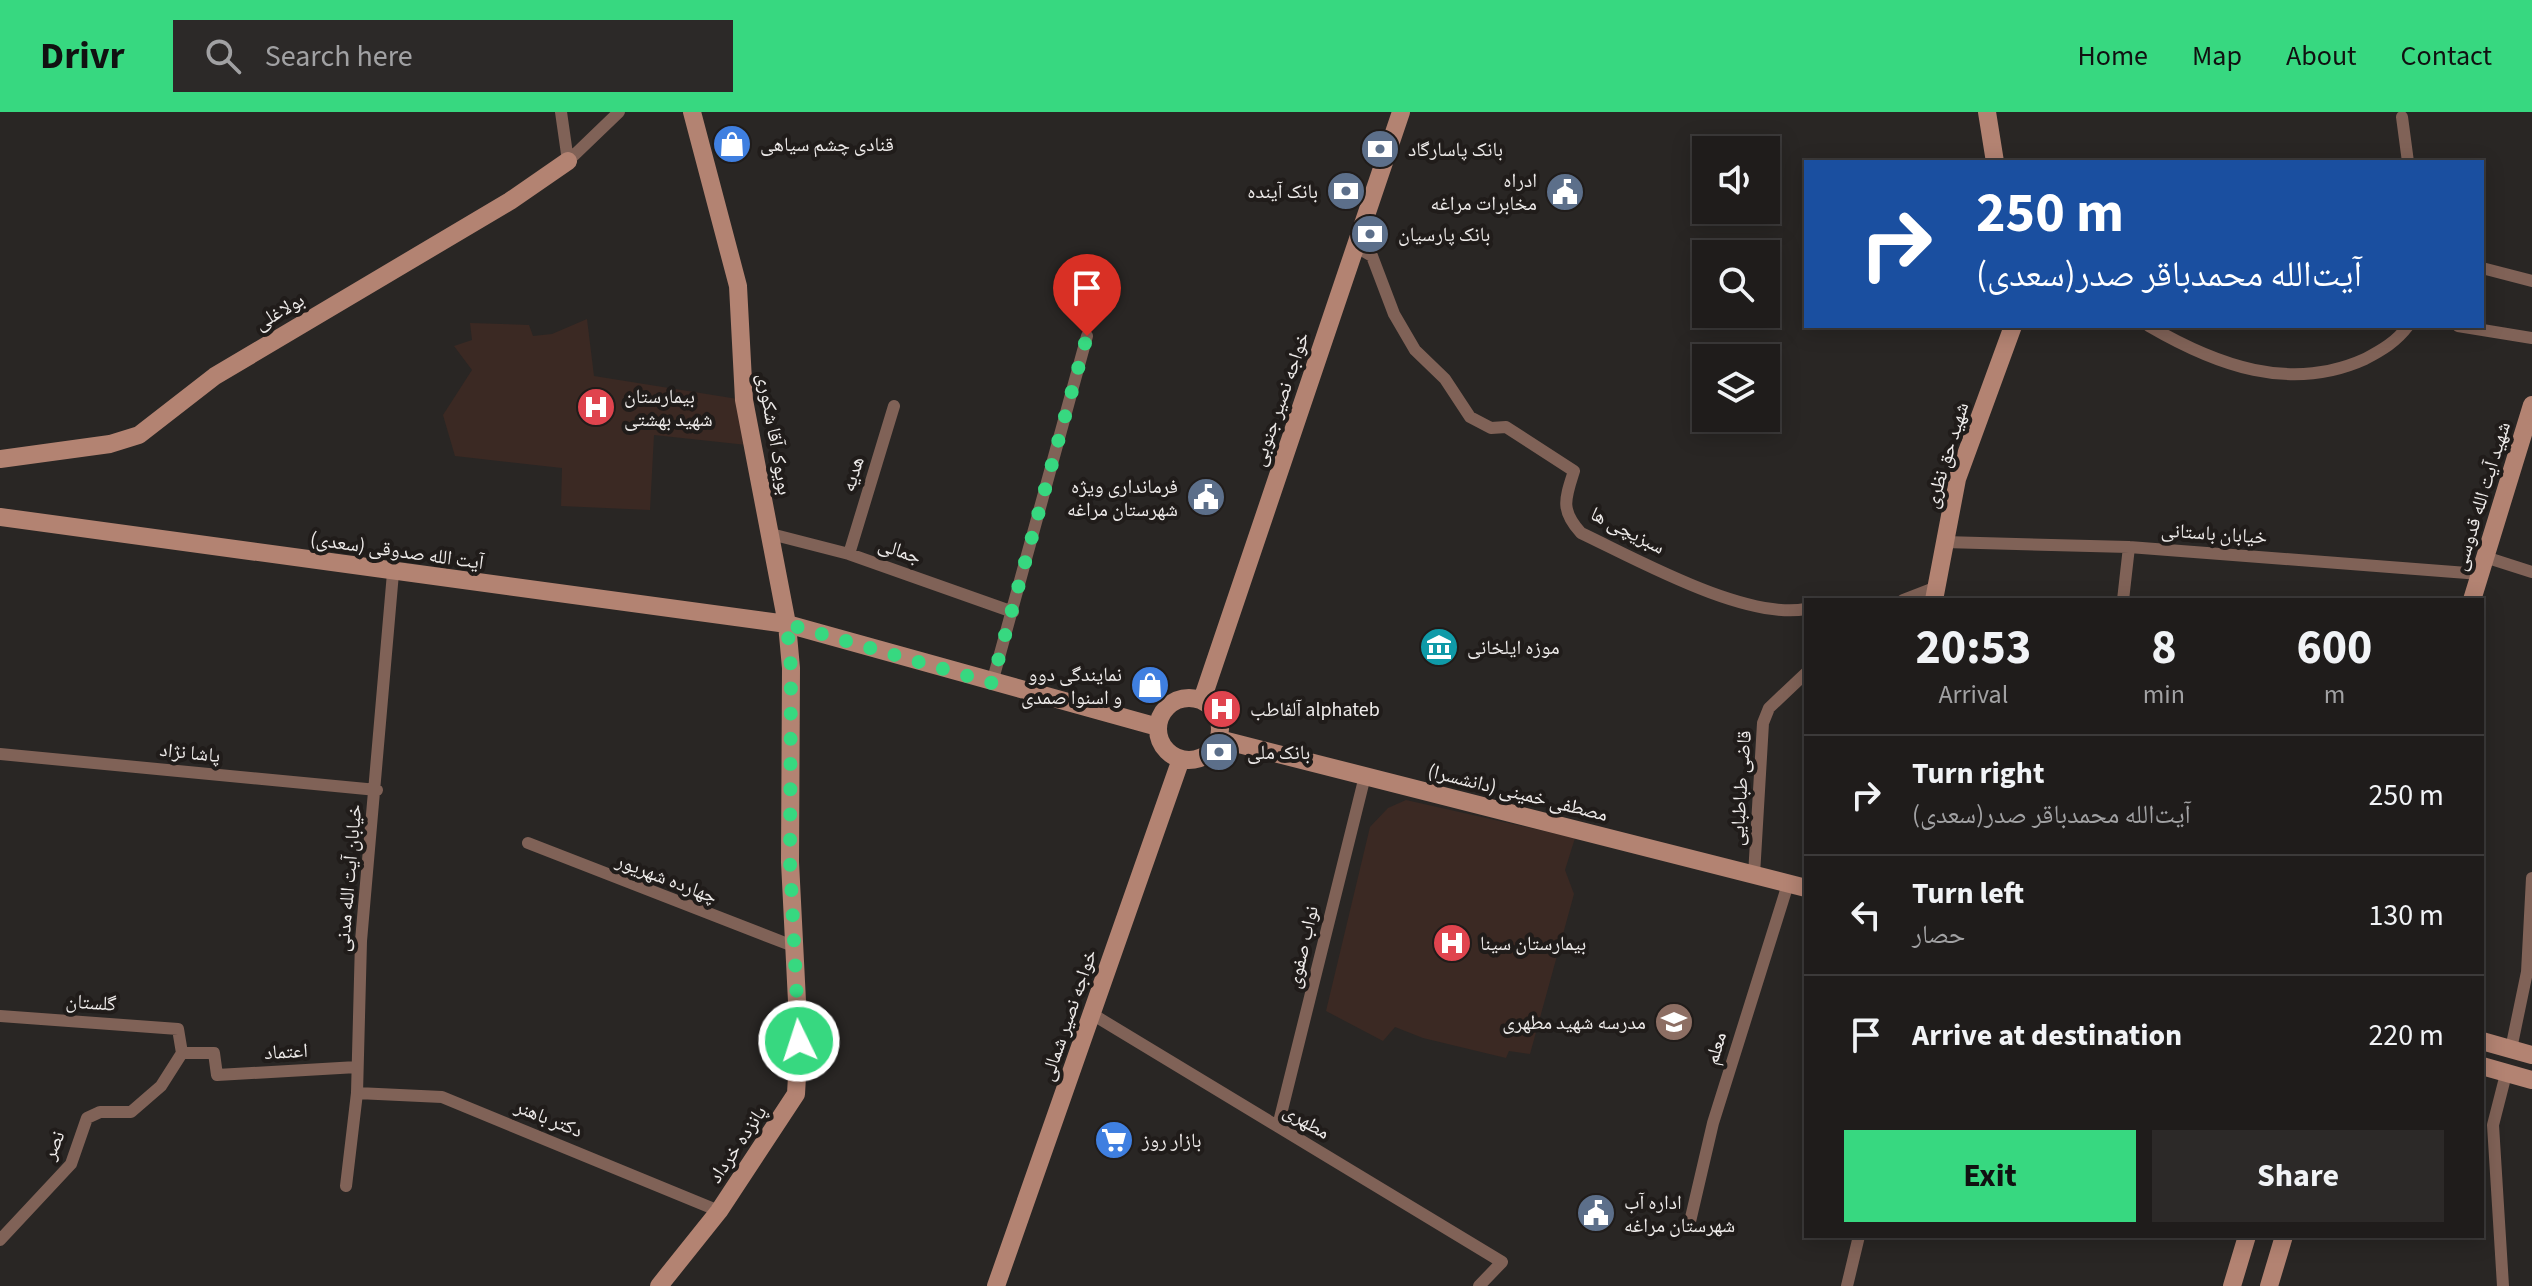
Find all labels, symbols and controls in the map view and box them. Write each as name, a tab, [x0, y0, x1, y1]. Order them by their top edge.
search box	[173, 20, 733, 92]
text: Drivr	[40, 29, 125, 83]
icon: search	[201, 34, 245, 78]
text: Search here	[265, 35, 413, 78]
text: Home	[2077, 36, 2148, 76]
text: Map	[2192, 36, 2242, 76]
text: About	[2286, 36, 2357, 76]
text: Contact	[2401, 36, 2492, 76]
shop icon: قنادی چشم سیاهی	[711, 123, 753, 165]
bank icon: بانک پاسارگاد	[1359, 128, 1401, 170]
place label: قنادی چشم سیاهی	[760, 131, 894, 159]
place label: بانک پاسارگاد	[1408, 136, 1503, 164]
map controls	[1692, 136, 1780, 432]
button: sound	[1692, 136, 1780, 224]
place label: ادراه مخابرات مراغه	[1431, 167, 1537, 218]
bank icon: بانک آینده	[1325, 170, 1367, 212]
public building icon: ادراه مخابرات مراغه	[1544, 171, 1586, 213]
text: 250 m	[1976, 174, 2124, 253]
place label: بانک آینده	[1247, 178, 1318, 206]
icon: right	[1844, 192, 1948, 296]
bank icon: بانک پارسیان	[1349, 213, 1391, 255]
place label: بانک پارسیان	[1398, 221, 1490, 249]
button: search	[1692, 240, 1780, 328]
text: آیت‌الله محمدباقر صدر(سعدی)	[1976, 249, 2362, 300]
pin	[1053, 254, 1121, 336]
icon: arrive	[1065, 266, 1109, 310]
street label: بولاغلی	[249, 286, 310, 337]
street label: خواجه نصیر جنوبی	[1245, 328, 1317, 470]
button: layers	[1692, 344, 1780, 432]
street label: بویوک آقا شکوری	[750, 371, 799, 497]
place label: بیمارستان شهید بهشتی	[624, 383, 713, 434]
hospital icon: بیمارستان شهید بهشتی	[575, 386, 617, 428]
street label: شهید حق نظری	[1918, 399, 1976, 512]
street label: شهید آیت الله قدوسی	[2446, 418, 2518, 574]
street label: هدیه	[834, 453, 872, 495]
place label: فرمانداری ویژه شهرستان مراغه	[1067, 473, 1178, 524]
public building icon: فرمانداری ویژه شهرستان مراغه	[1185, 476, 1227, 518]
street label: سبزیچی ها	[1585, 500, 1670, 562]
street label: خیابان باستانی	[2160, 516, 2268, 552]
street label: آیت الله صدوقی (سعدی)	[308, 525, 486, 577]
street label: جمالی	[874, 531, 925, 571]
text: 20:53	[1915, 614, 2031, 682]
text: 8	[2151, 614, 2177, 682]
text: 600	[2296, 614, 2372, 682]
museum icon: موزه ایلخانی	[1418, 626, 1460, 668]
place label: موزه ایلخانی	[1467, 634, 1560, 662]
place label: نمایندگی دوو و اسنوا صمدی	[1021, 661, 1122, 712]
shop icon: نمایندگی دوو و اسنوا صمدی	[1129, 664, 1171, 706]
text: Arrival	[1938, 676, 2008, 713]
text: min	[2143, 676, 2185, 713]
text: m	[2324, 676, 2345, 713]
hospital icon: آلفاطب alphateb	[1201, 688, 1243, 730]
place label: آلفاطب alphateb	[1250, 696, 1380, 724]
street label: قاضی طباطبایی	[1723, 729, 1759, 847]
bank icon: بانک ملی	[1198, 731, 1240, 773]
street label: پاشا نژاد	[158, 736, 222, 770]
place label: بانک ملی	[1247, 739, 1310, 767]
text: Turn right	[1912, 752, 2044, 795]
street label: مصطفی خمینی (دانشسرا)	[1425, 757, 1611, 829]
icon: right	[1844, 773, 1888, 817]
text: 250 m	[2368, 774, 2444, 817]
text: آیت‌الله محمدباقر صدر(سعدی)	[1912, 796, 2191, 833]
street label: خیابان آیت الله مدنی	[329, 803, 369, 953]
street label: چهارده شهریور	[611, 846, 722, 911]
text: Turn left	[1912, 872, 2024, 915]
icon: left	[1844, 893, 1888, 937]
text: 130 m	[2368, 894, 2444, 937]
street label: نواب صفوی	[1280, 903, 1326, 991]
text: حصار	[1912, 916, 1965, 953]
hospital icon: بیمارستان سینا	[1431, 922, 1473, 964]
place label: بیمارستان سینا	[1480, 930, 1586, 958]
street label: خواجه نصیر شمالی	[1033, 946, 1105, 1085]
street label: گلستان	[65, 987, 117, 1019]
position arrow	[757, 999, 841, 1083]
school or university icon: مدرسه شهید مطهری	[1653, 1001, 1695, 1043]
place label: مدرسه شهید مطهری	[1502, 1009, 1646, 1037]
icon: arrive	[1844, 1013, 1888, 1057]
text: Arrive at destination	[1912, 1014, 2182, 1057]
text: 220 m	[2368, 1014, 2444, 1057]
street label: معلم	[1698, 1028, 1734, 1068]
street label: اعتماد	[264, 1037, 309, 1067]
street label: دکتر باهنر	[510, 1092, 587, 1145]
street label: مطهری	[1278, 1097, 1335, 1147]
street label: پانزده خرداد	[702, 1100, 774, 1189]
supermarket icon: بازار روز	[1093, 1119, 1135, 1161]
street label: نصر	[35, 1127, 72, 1165]
place label: بازار روز	[1141, 1127, 1202, 1155]
button: Exit	[1844, 1130, 2136, 1222]
button: Share	[2152, 1130, 2444, 1222]
place label: اداره آب شهرستان مراغه	[1624, 1189, 1735, 1240]
public building icon: اداره آب شهرستان مراغه	[1575, 1192, 1617, 1234]

